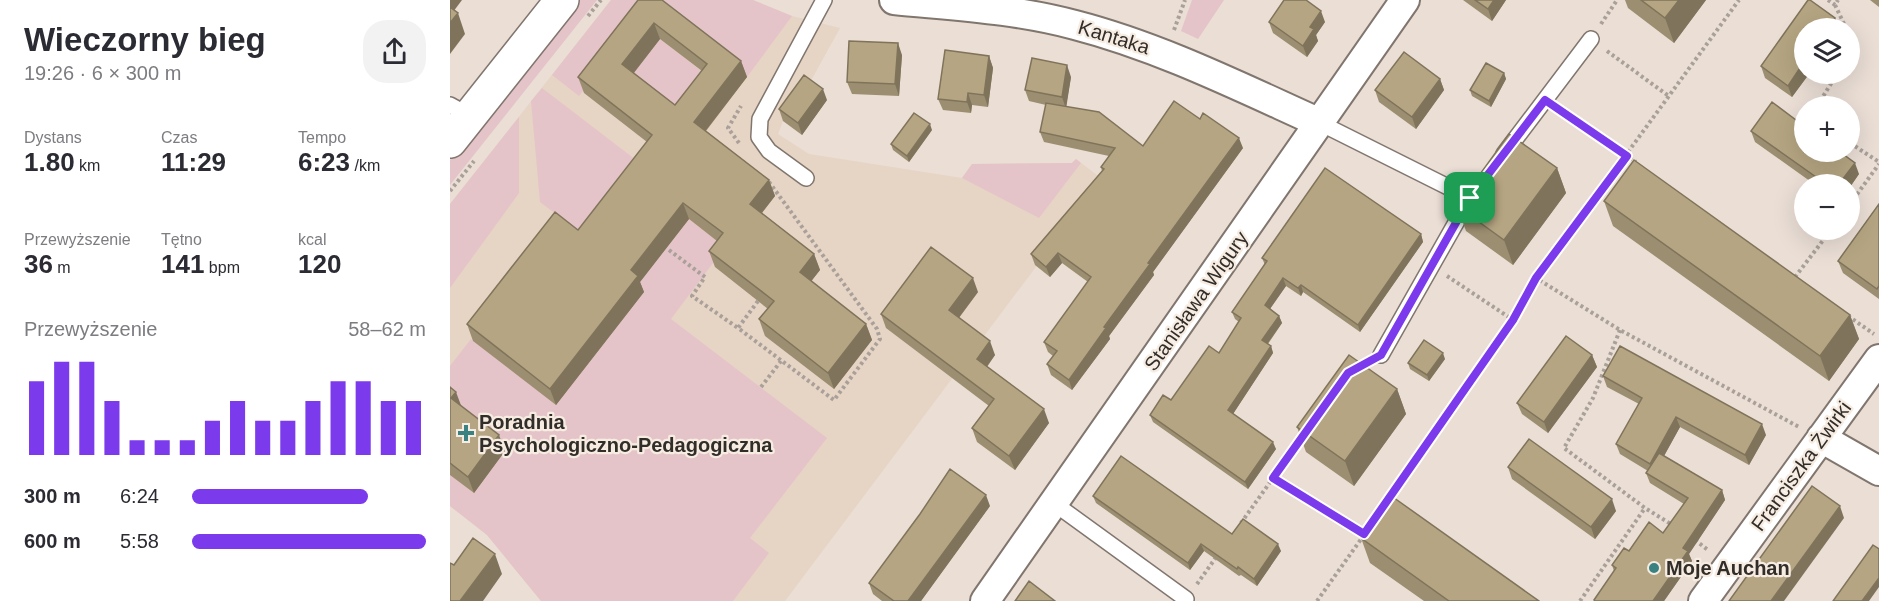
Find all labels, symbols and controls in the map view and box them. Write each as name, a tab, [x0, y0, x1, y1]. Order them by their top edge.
street label: Kantaka	[1076, 16, 1153, 59]
map controls	[1794, 18, 1860, 240]
button: layers	[1794, 18, 1860, 84]
button: share	[363, 20, 426, 83]
text: Wieczorny bieg	[24, 21, 266, 58]
text: 19:26 · 6 × 300 m	[24, 62, 181, 84]
button: +	[1794, 96, 1860, 162]
text: Dystans	[24, 129, 82, 146]
text: Czas	[161, 129, 197, 146]
text: Tempo	[298, 129, 346, 146]
text: 1.80	[24, 147, 75, 177]
text: 11:29	[161, 147, 226, 177]
text: 6:23	[298, 147, 350, 177]
text: km	[75, 157, 100, 174]
text: /km	[350, 157, 380, 174]
pin	[1444, 172, 1495, 223]
button: −	[1794, 174, 1860, 240]
icon: arrive	[1453, 181, 1486, 214]
street label: Stanisława Wigury	[1140, 227, 1252, 375]
text: Przewyższenie	[24, 231, 131, 248]
text: Tętno	[161, 231, 202, 248]
text: kcal	[298, 231, 326, 248]
text: 36	[24, 249, 53, 279]
text: 141	[161, 249, 204, 279]
text: 120	[298, 249, 341, 279]
text: m	[53, 259, 71, 276]
text: bpm	[204, 259, 240, 276]
text: Przewyższenie	[24, 318, 157, 340]
text: 58–62 m	[348, 318, 426, 340]
street label: Franciszka Żwirki	[1747, 397, 1855, 535]
place label: Poradnia Psychologiczno-Pedagogiczna	[479, 411, 773, 456]
marker: Poradnia Psychologiczno-Pedagogiczna	[457, 424, 475, 442]
text: 300 m	[24, 485, 81, 507]
text: 6:24	[120, 485, 159, 507]
text: 600 m	[24, 530, 81, 552]
text: 5:58	[120, 530, 159, 552]
place label: Moje Auchan	[1666, 557, 1790, 579]
marker: Moje Auchan	[1647, 561, 1661, 575]

